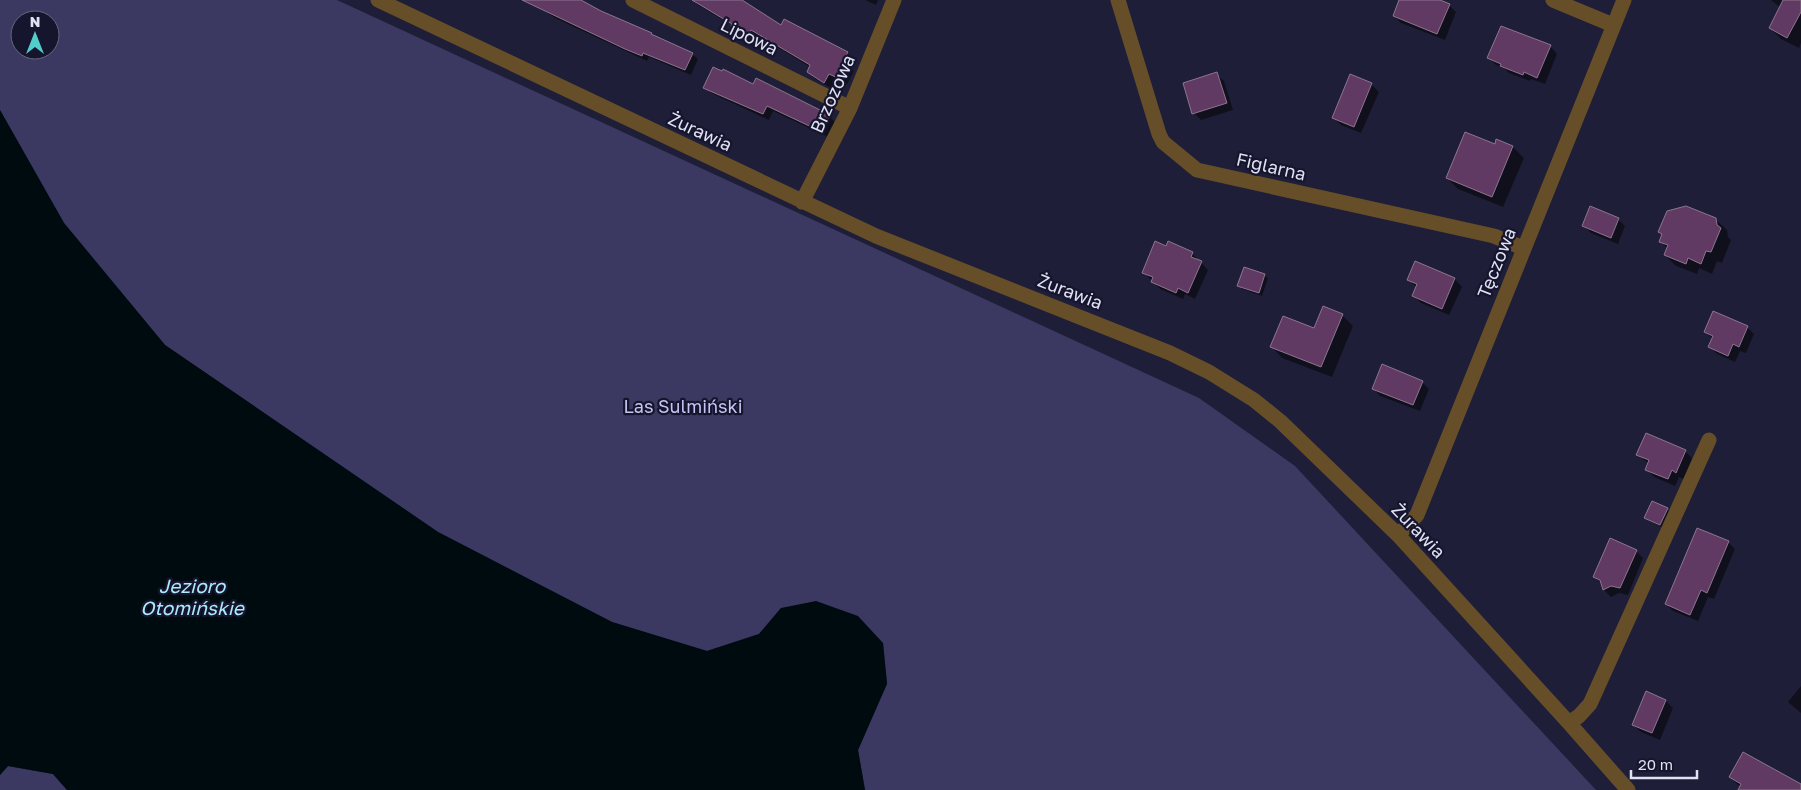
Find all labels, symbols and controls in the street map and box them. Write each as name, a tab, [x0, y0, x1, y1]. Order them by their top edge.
north arrow	[10, 10, 60, 60]
text: N	[30, 13, 40, 30]
street label: Lipowa	[717, 13, 782, 59]
street label: Brzozowa	[805, 51, 859, 136]
street label: Żurawia	[665, 107, 736, 155]
street label: Figlarna	[1234, 147, 1308, 185]
street label: Tęczowa	[1472, 224, 1520, 301]
street label: Żurawia	[1035, 269, 1106, 313]
park label: Las Sulmiński	[623, 395, 743, 417]
street label: Żurawia	[1387, 498, 1450, 562]
water label: Jezioro Otomińskie	[140, 574, 246, 619]
scale bar	[1631, 748, 1697, 780]
text: 20 m	[1638, 755, 1673, 773]

